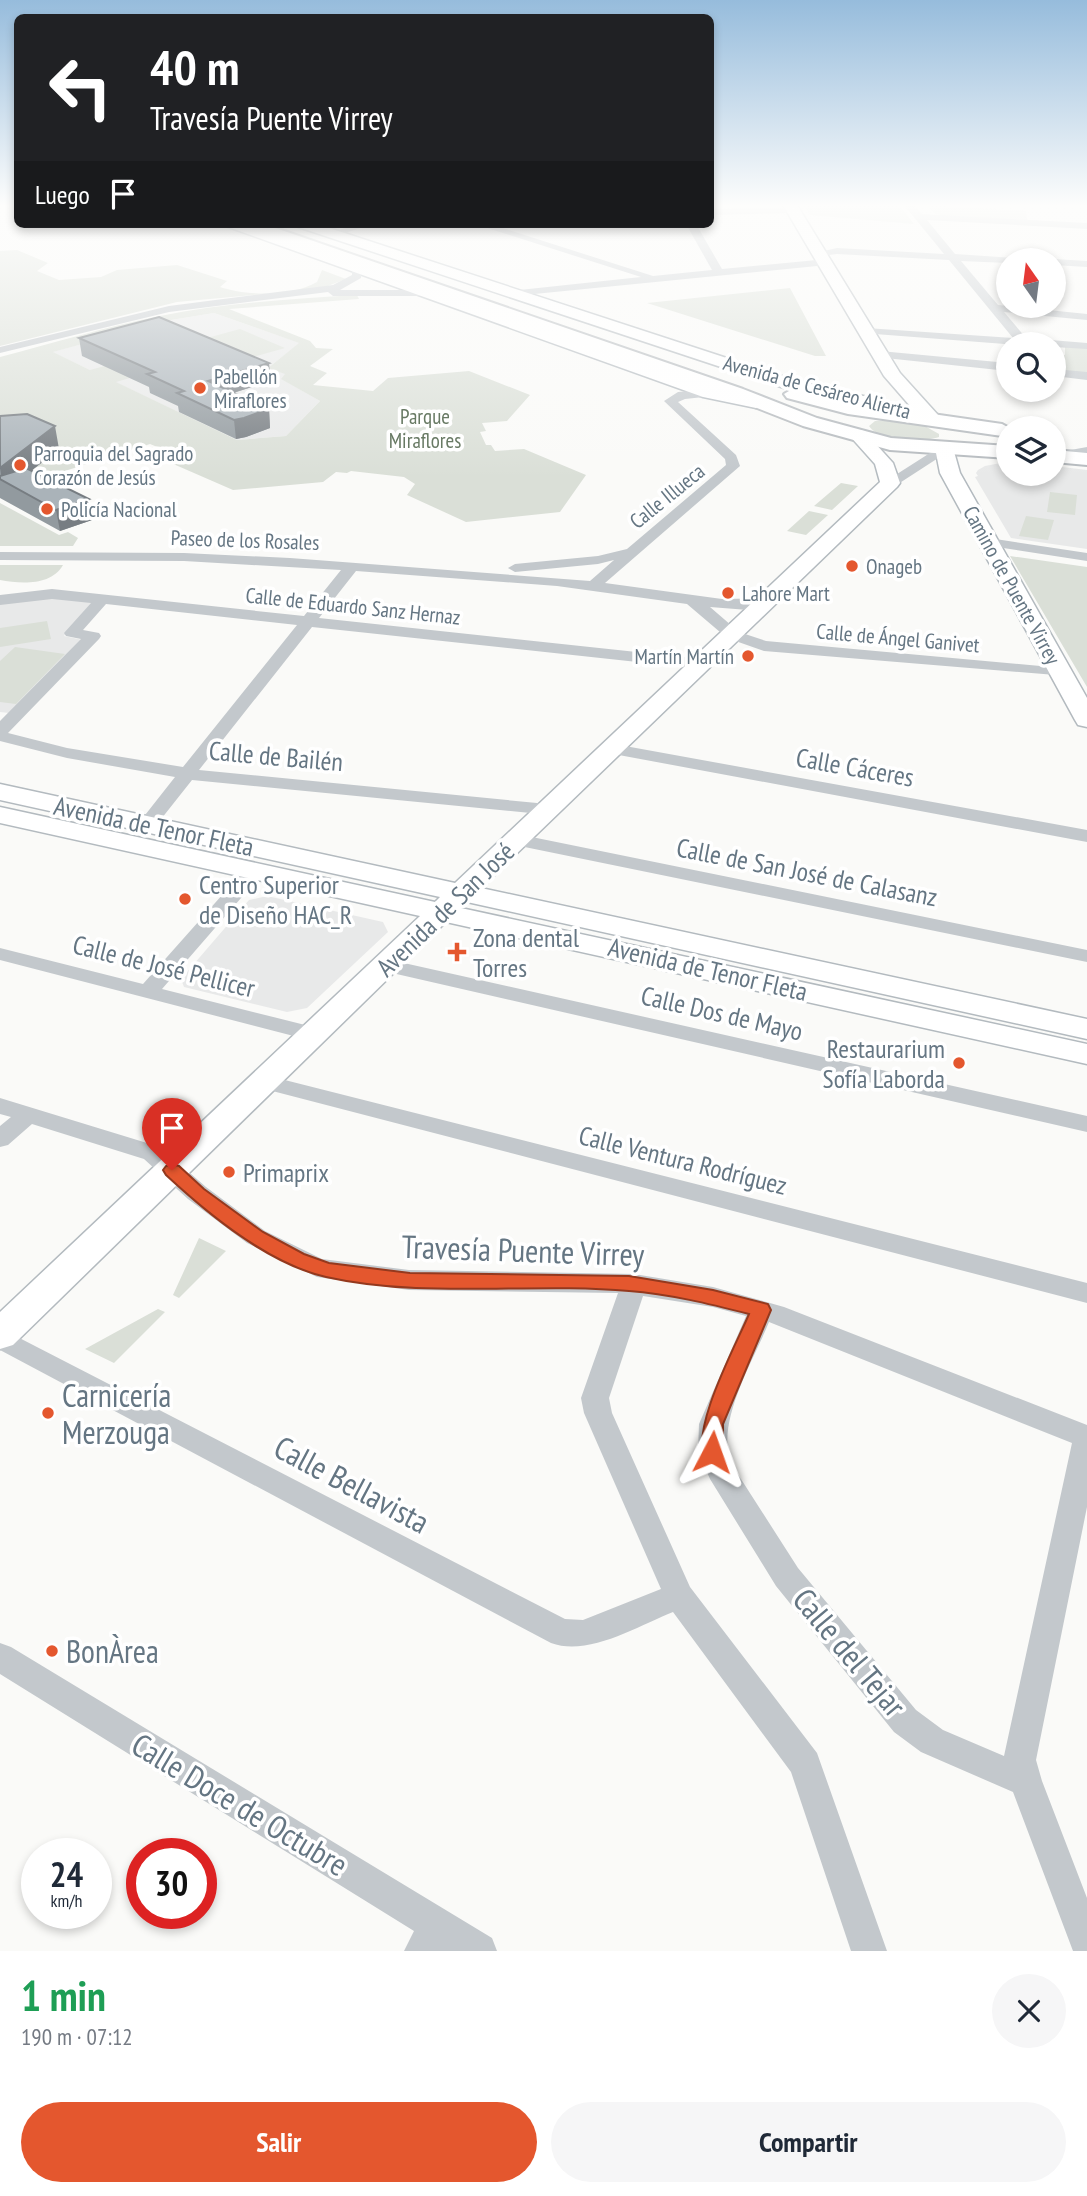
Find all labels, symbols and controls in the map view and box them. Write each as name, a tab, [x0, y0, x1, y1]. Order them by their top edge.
text: 40 m	[150, 35, 239, 99]
icon: left	[35, 42, 126, 133]
text: Travesía Puente Virrey	[150, 97, 393, 139]
icon: arrive	[104, 175, 142, 213]
text: Luego	[35, 178, 90, 211]
north arrow	[996, 248, 1066, 318]
map controls	[996, 248, 1066, 486]
button: search	[996, 332, 1066, 402]
street label: Avenida de Cesáreo Alierta	[720, 349, 914, 425]
place label: Pabellón Miraflores	[214, 363, 287, 414]
marker: Pabellón Miraflores	[192, 380, 208, 396]
park label: Parque Miraflores	[389, 403, 461, 454]
button: layers	[996, 416, 1066, 486]
place label: Parroquia del Sagrado Corazón de Jesús	[34, 440, 193, 491]
marker: Parroquia del Sagrado Corazón de Jesús	[12, 457, 28, 473]
street label: Calle Illueca	[624, 458, 710, 534]
place label: Policía Nacional	[61, 496, 177, 523]
marker: Policía Nacional	[39, 501, 55, 517]
street label: Camino de Puente Virrey	[957, 501, 1067, 669]
street label: Paseo de los Rosales	[170, 524, 320, 556]
place label: Onageb	[866, 553, 922, 580]
marker: Onageb	[844, 558, 860, 574]
place label: Lahore Mart	[742, 580, 830, 607]
street label: Calle de Eduardo Sanz Hernaz	[244, 581, 462, 631]
marker: Lahore Mart	[720, 585, 736, 601]
street label: Calle de Ángel Ganivet	[815, 617, 981, 659]
place label: Martín Martín	[634, 643, 734, 670]
marker: Martín Martín	[740, 648, 756, 664]
street label: Calle de Bailén	[208, 734, 344, 778]
street label: Calle Cáceres	[794, 740, 916, 794]
street label: Avenida de Tenor Fleta	[51, 789, 257, 863]
street label: Calle de San José de Calasanz	[674, 831, 940, 913]
street label: Avenida de San José	[369, 835, 521, 983]
place label: Centro Superior de Diseño HAC_R	[199, 868, 352, 931]
marker: Centro Superior de Diseño HAC_R	[177, 891, 193, 907]
place label: Zona dental Torres	[473, 921, 579, 984]
street label: Calle de José Pellicer	[70, 927, 258, 1005]
street label: Avenida de Tenor Fleta	[605, 930, 811, 1008]
marker: Zona dental Torres	[447, 942, 467, 962]
street label: Calle Dos de Mayo	[638, 978, 806, 1048]
place label: Restaurarium Sofía Laborda	[823, 1032, 945, 1095]
marker: Restaurarium Sofía Laborda	[951, 1055, 967, 1071]
pin	[142, 1098, 202, 1170]
icon: arrive	[153, 1109, 191, 1147]
street label: Calle Ventura Rodríguez	[576, 1118, 790, 1202]
place label: Primaprix	[243, 1156, 329, 1189]
marker: Primaprix	[221, 1164, 237, 1180]
street label: Travesía Puente Virrey	[401, 1225, 645, 1275]
place label: Carnicería Merzouga	[62, 1374, 171, 1453]
marker: Carnicería Merzouga	[40, 1405, 56, 1421]
position arrow	[675, 1415, 749, 1489]
street label: Calle Bellavista	[267, 1426, 437, 1542]
street label: Calle del Tejar	[784, 1579, 916, 1725]
place label: BonÀrea	[66, 1630, 159, 1672]
marker: BonÀrea	[44, 1643, 60, 1659]
street label: Calle Doce de Octubre	[124, 1723, 356, 1885]
speed limit sign: 30	[126, 1838, 217, 1929]
text: 24	[50, 1851, 83, 1897]
text: km/h	[51, 1889, 82, 1912]
text: 1 min	[21, 1968, 106, 2023]
button: close	[992, 1974, 1066, 2048]
text: 190 m · 07:12	[21, 2022, 133, 2051]
button: Salir	[21, 2102, 537, 2182]
button: Compartir	[551, 2102, 1066, 2182]

